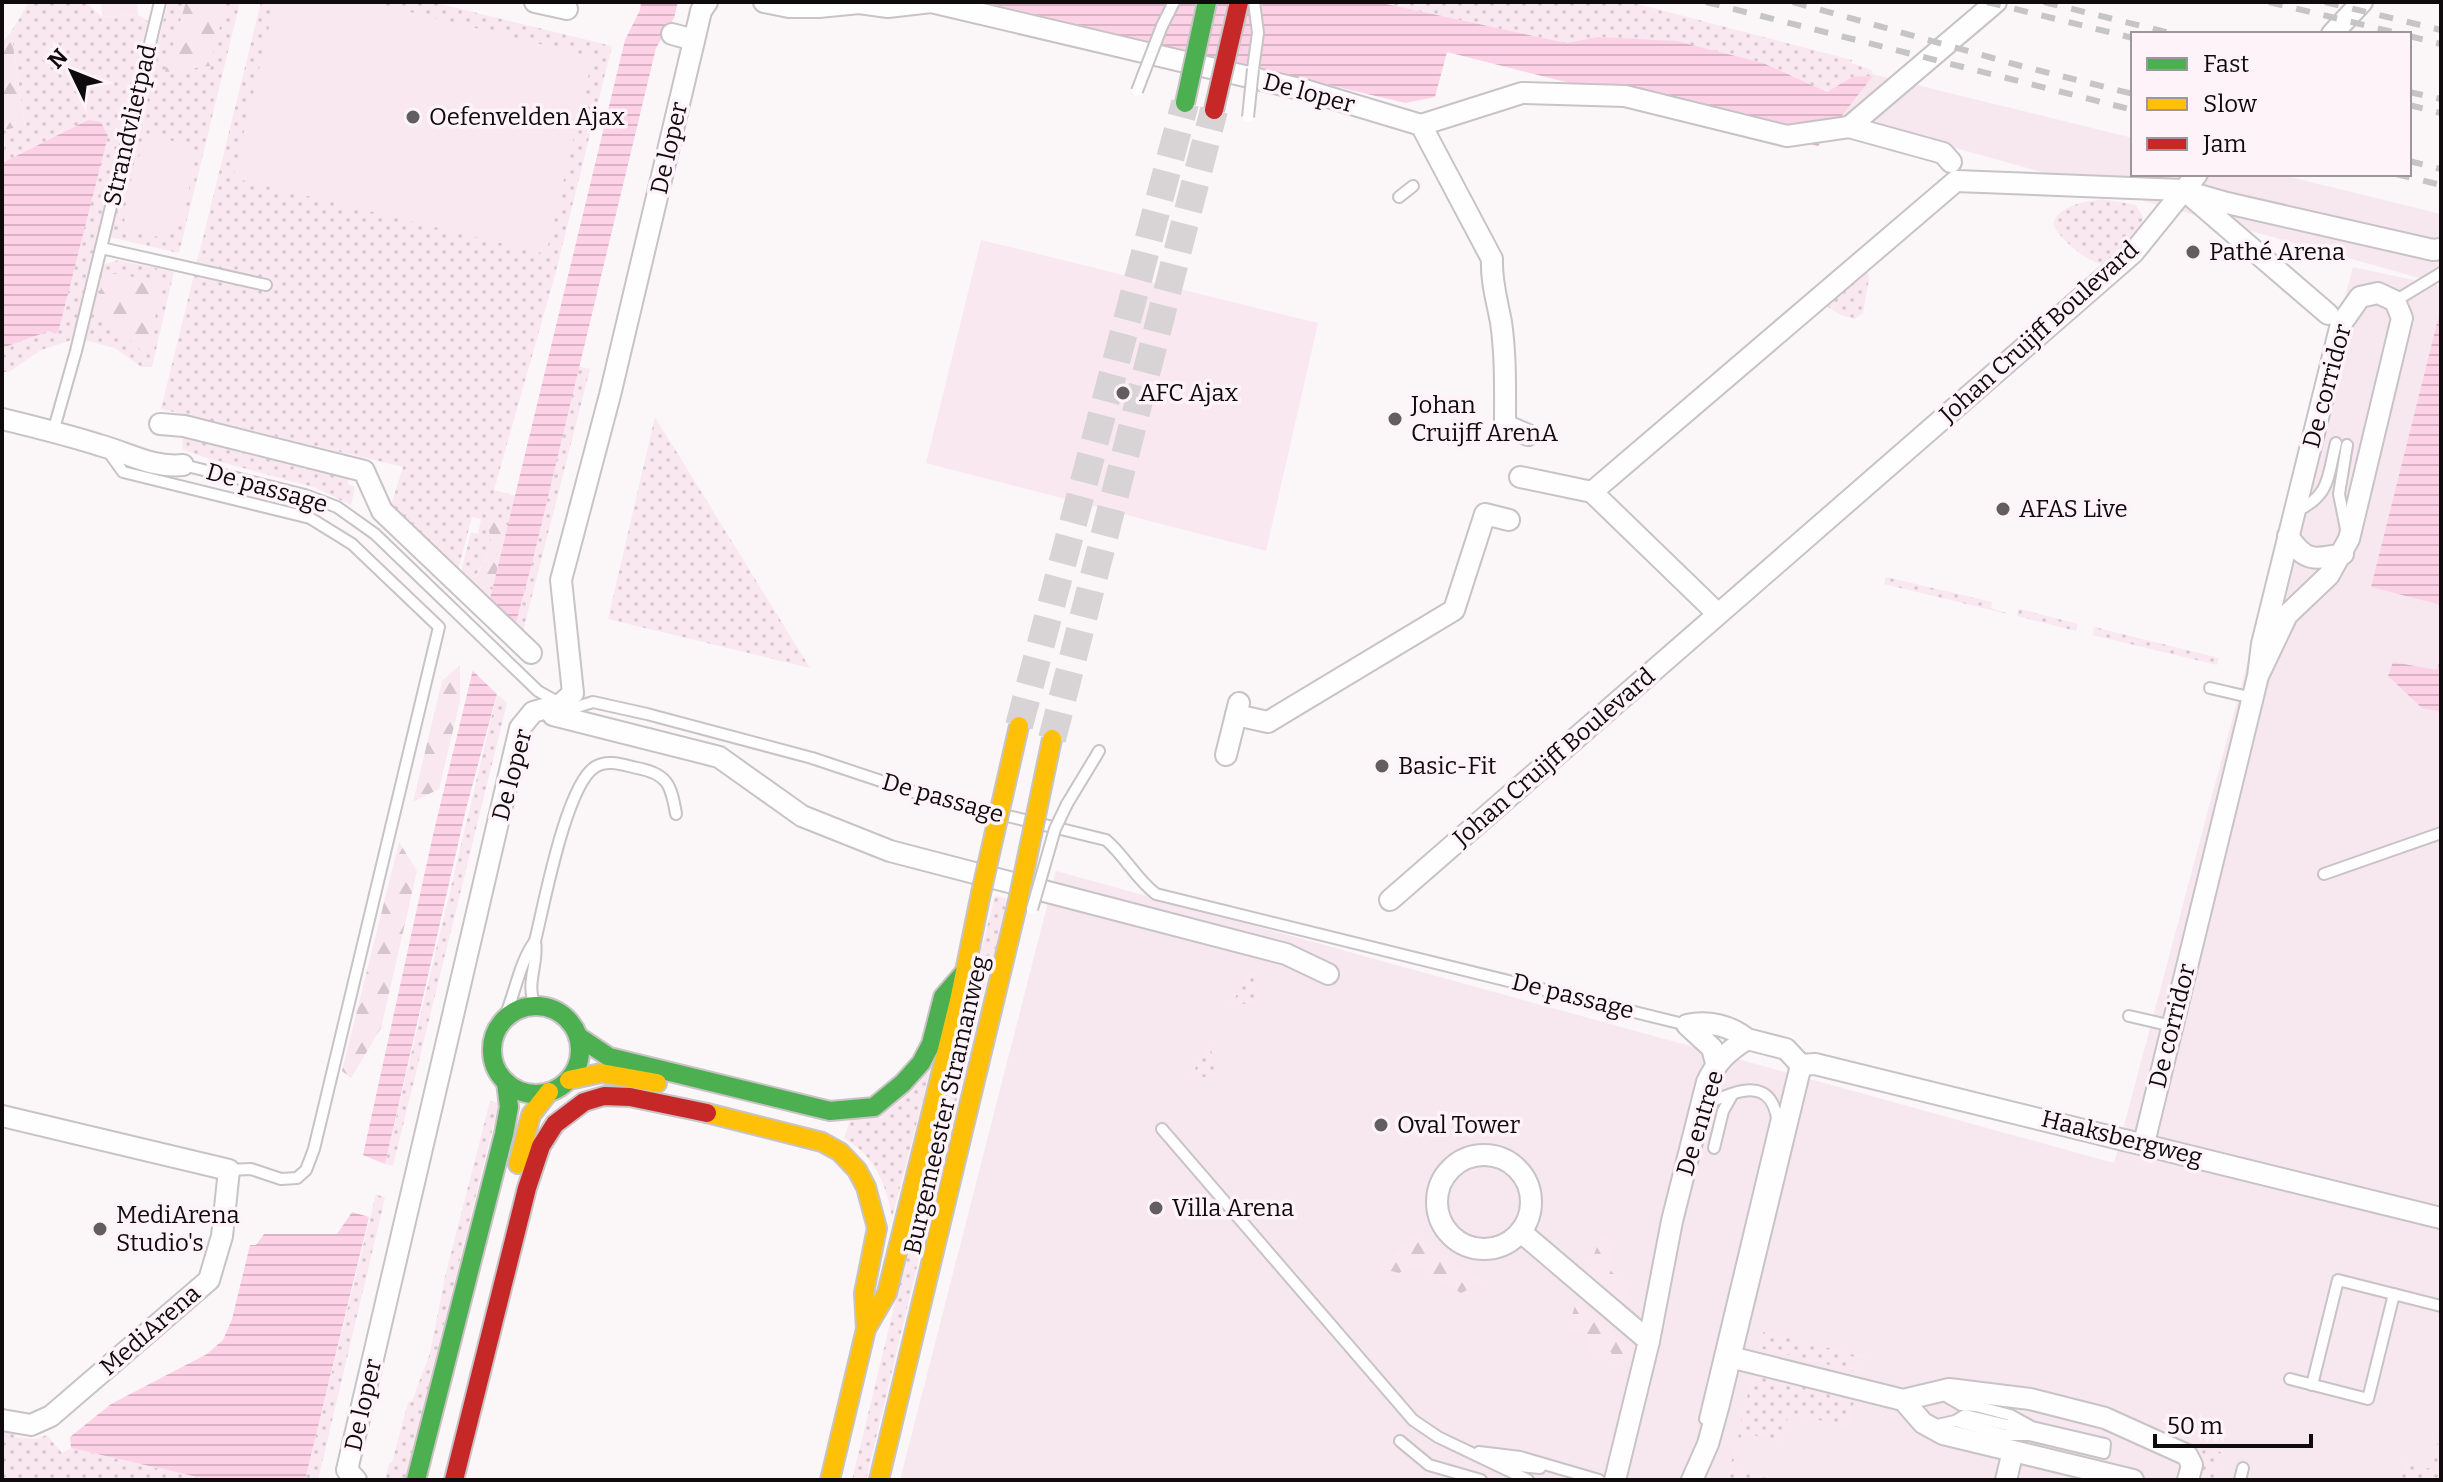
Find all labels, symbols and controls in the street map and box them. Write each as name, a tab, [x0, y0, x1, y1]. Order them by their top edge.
north arrow	[32, 32, 112, 112]
legend	[2131, 32, 2411, 176]
street label: Strandvlietpad	[98, 42, 162, 208]
text: N	[42, 43, 73, 74]
text: Fast	[2203, 50, 2249, 78]
street label: De loper	[1260, 67, 1358, 119]
text: Slow	[2203, 90, 2258, 118]
street label: De loper	[645, 99, 693, 197]
place label: Oefenvelden Ajax	[429, 103, 625, 131]
marker: Oefenvelden Ajax	[404, 108, 422, 126]
text: Jam	[2202, 130, 2247, 158]
street label: Johan Cruijff Boulevard	[1933, 235, 2144, 429]
place label: Pathé Arena	[2209, 238, 2345, 266]
marker: Pathé Arena	[2184, 243, 2202, 261]
street label: De corridor	[2297, 321, 2357, 451]
place label: AFC Ajax	[1139, 379, 1238, 407]
marker: AFC Ajax	[1114, 384, 1132, 402]
place label: Johan Cruijff ArenA	[1410, 391, 1558, 447]
marker: Johan Cruijff ArenA	[1386, 410, 1404, 428]
street label: De passage	[203, 457, 331, 519]
place label: AFAS Live	[2019, 495, 2128, 523]
marker: AFAS Live	[1994, 500, 2012, 518]
street label: Johan Cruijff Boulevard	[1447, 662, 1660, 853]
street label: De loper	[486, 726, 538, 824]
place label: Basic-Fit	[1398, 752, 1497, 780]
marker: Basic-Fit	[1373, 757, 1391, 775]
street label: De passage	[879, 767, 1007, 829]
street label: Burgemeester Stramanweg	[898, 953, 994, 1257]
street label: De corridor	[2143, 961, 2201, 1091]
street label: De passage	[1509, 967, 1637, 1025]
street label: De entree	[1671, 1067, 1729, 1179]
street label: Haaksbergweg	[2039, 1104, 2205, 1172]
place label: Oval Tower	[1397, 1111, 1521, 1139]
marker: Oval Tower	[1372, 1116, 1390, 1134]
place label: Villa Arena	[1172, 1194, 1294, 1222]
marker: Villa Arena	[1147, 1199, 1165, 1217]
place label: MediArena Studio's	[116, 1201, 240, 1257]
marker: MediArena Studio's	[91, 1220, 109, 1238]
street label: MediArena	[94, 1279, 206, 1381]
street label: De loper	[339, 1356, 387, 1454]
scale bar	[2155, 1398, 2311, 1448]
text: 50 m	[2167, 1412, 2223, 1440]

